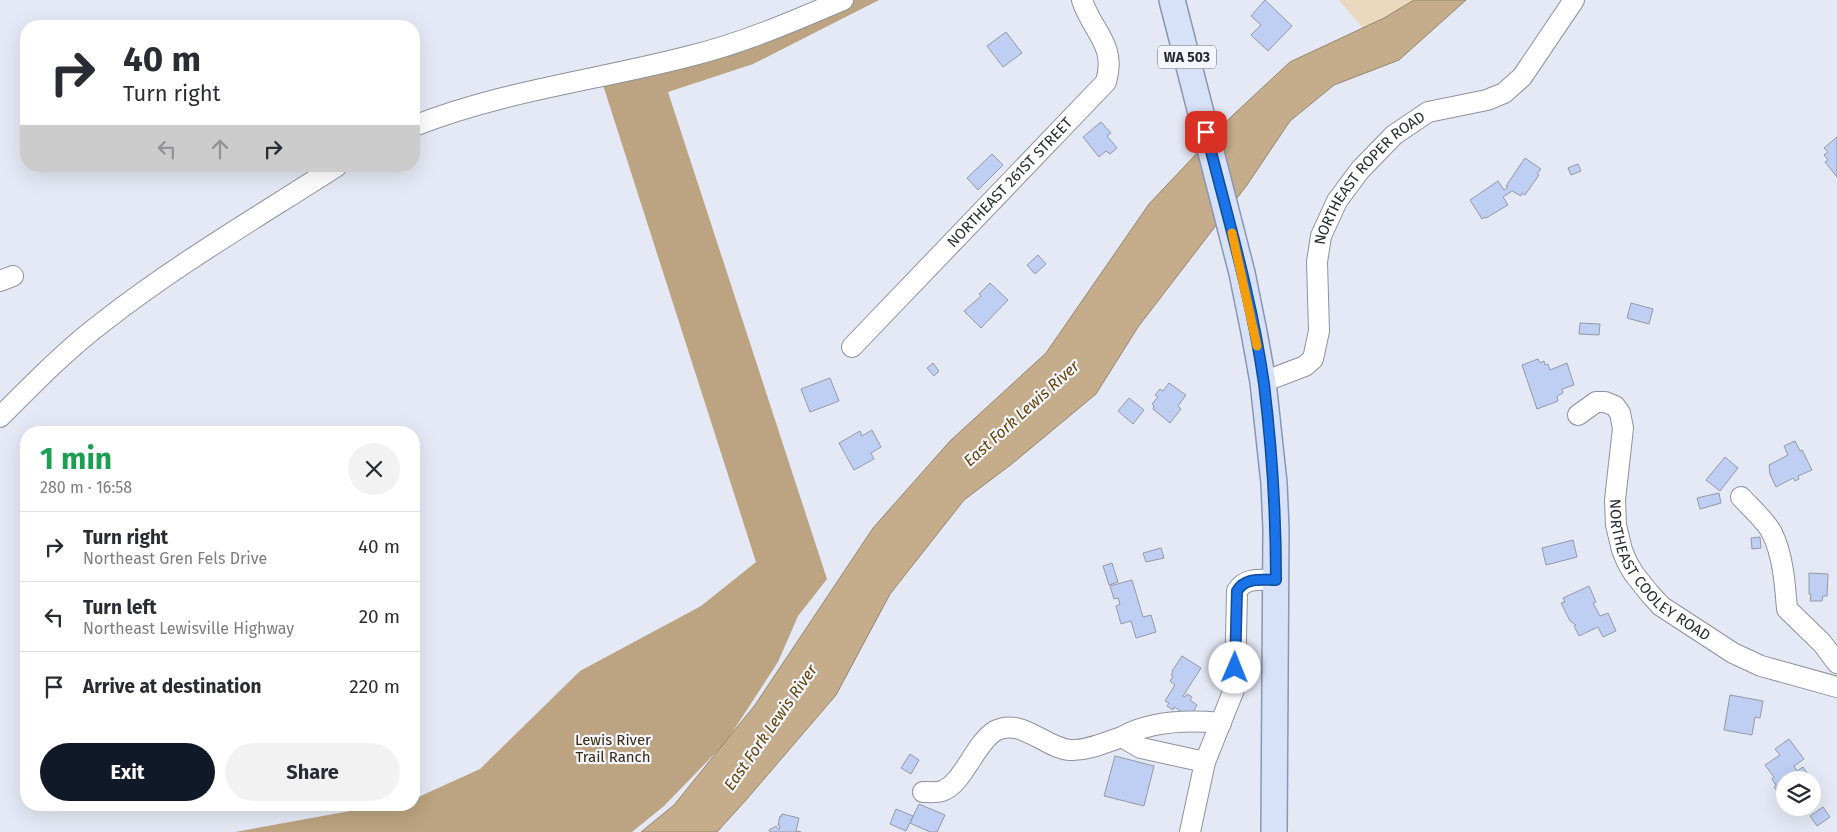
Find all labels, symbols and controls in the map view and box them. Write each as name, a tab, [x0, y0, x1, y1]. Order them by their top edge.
text: 40 m	[123, 38, 201, 80]
icon: right	[40, 40, 105, 105]
road number: WA 503	[1158, 46, 1216, 68]
text: Turn right	[123, 80, 220, 107]
street label: NORTHEAST ROPER ROAD	[1311, 108, 1429, 246]
pin	[1185, 111, 1227, 153]
street label: NORTHEAST 261ST STREET	[943, 114, 1076, 251]
icon: arrive	[1192, 118, 1220, 146]
icon: left	[153, 135, 181, 163]
icon: ahead	[206, 135, 234, 163]
icon: right	[259, 135, 287, 163]
water label: East Fork Lewis River	[960, 356, 1084, 470]
text: 1 min	[40, 441, 112, 477]
button: close	[348, 443, 400, 495]
text: 280 m · 16:58	[40, 478, 132, 497]
street label: NORTHEAST COOLEY ROAD	[1606, 498, 1714, 645]
text: Turn right	[83, 526, 168, 549]
icon: right	[40, 533, 68, 561]
text: 40 m	[358, 535, 400, 558]
text: Northeast Gren Fels Drive	[83, 549, 267, 568]
text: Turn left	[83, 596, 157, 619]
icon: left	[40, 603, 68, 631]
text: 20 m	[359, 605, 400, 628]
text: Northeast Lewisville Highway	[83, 619, 294, 638]
position arrow	[1208, 641, 1260, 693]
water label: East Fork Lewis River	[720, 660, 821, 794]
icon: arrive	[40, 673, 68, 701]
text: Arrive at destination	[83, 675, 262, 698]
text: 220 m	[349, 675, 400, 698]
park label: Lewis River Trail Ranch	[575, 731, 651, 766]
button: Exit	[40, 743, 215, 801]
button: Share	[225, 743, 400, 801]
map controls	[1776, 771, 1821, 816]
button: layers	[1776, 771, 1821, 816]

